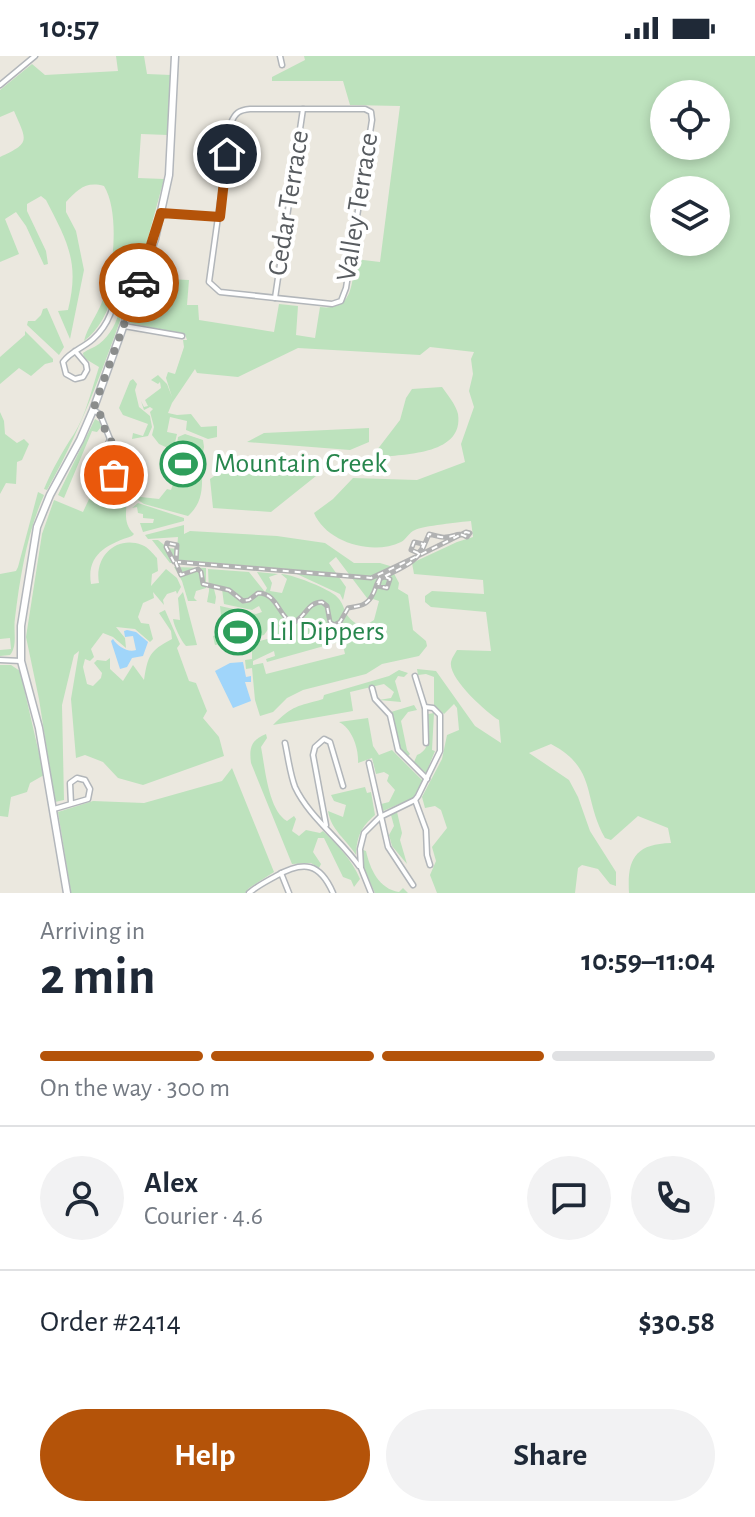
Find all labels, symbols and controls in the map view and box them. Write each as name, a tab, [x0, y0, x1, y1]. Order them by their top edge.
text: 10:57	[40, 13, 99, 43]
map controls	[650, 80, 730, 256]
button: locate	[650, 80, 730, 160]
pin	[193, 120, 261, 188]
street label: Cedar Terrace	[264, 128, 314, 278]
street label: Valley Terrace	[332, 131, 384, 283]
icon: home	[205, 132, 249, 176]
button: layers	[650, 176, 730, 256]
courier	[99, 243, 179, 323]
icon: car	[117, 261, 161, 305]
sports icon: Mountain Creek	[159, 440, 207, 488]
pin	[80, 441, 148, 509]
place label: Mountain Creek	[214, 450, 387, 478]
icon: bag	[92, 453, 136, 497]
sports icon: Lil Dippers	[214, 608, 262, 656]
place label: Lil Dippers	[269, 618, 385, 646]
text: Arriving in	[40, 918, 145, 944]
text: 10:59–11:04	[581, 946, 715, 976]
text: 2 min	[40, 951, 155, 1003]
text: On the way · 300 m	[40, 1075, 230, 1101]
button: person	[40, 1156, 124, 1240]
button: chat	[527, 1156, 611, 1240]
button: phone	[631, 1156, 715, 1240]
text: Alex	[144, 1168, 198, 1198]
text: Courier · 4.6	[144, 1203, 263, 1229]
text: Order #2414	[40, 1307, 181, 1337]
text: $30.58	[638, 1307, 715, 1337]
button: Help	[40, 1409, 370, 1501]
button: Share	[386, 1409, 715, 1501]

